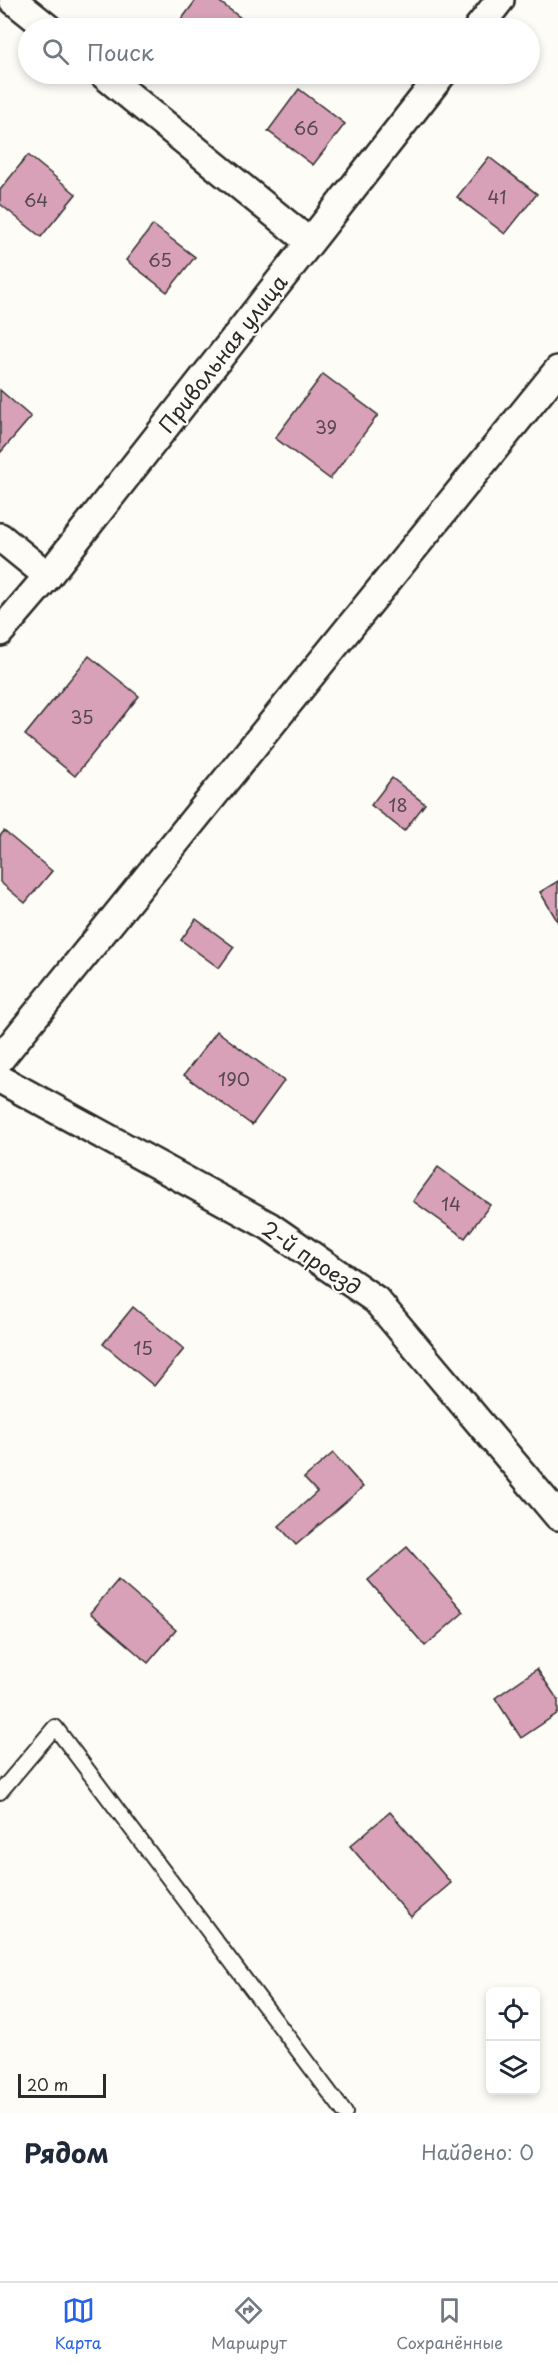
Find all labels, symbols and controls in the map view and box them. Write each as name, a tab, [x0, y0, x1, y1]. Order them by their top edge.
search box	[18, 18, 540, 84]
icon: search	[39, 35, 72, 68]
text: Поиск	[87, 35, 154, 68]
house number: 66	[294, 114, 318, 141]
house number: 41	[488, 183, 506, 210]
house number: 64	[24, 186, 48, 213]
house number: 65	[148, 246, 172, 273]
street label: Привольная улица	[150, 266, 295, 439]
house number: 39	[315, 413, 337, 440]
house number: 35	[70, 703, 94, 730]
house number: 18	[388, 791, 408, 818]
house number: 190	[218, 1065, 250, 1092]
house number: 14	[441, 1190, 461, 1217]
street label: 2-й проезд	[256, 1212, 368, 1302]
house number: 15	[133, 1334, 153, 1361]
map controls	[486, 1987, 540, 2095]
button: locate	[486, 1987, 540, 2041]
button: layers	[486, 2041, 540, 2095]
scale bar	[18, 2071, 106, 2098]
text: 20 m	[27, 2072, 68, 2096]
text: Рядом	[24, 2133, 109, 2172]
text: Найдено: 0	[421, 2137, 534, 2167]
tab: Карта	[55, 2294, 102, 2354]
tab: Маршрут	[211, 2294, 287, 2354]
tab: Сохранённые	[396, 2294, 503, 2354]

